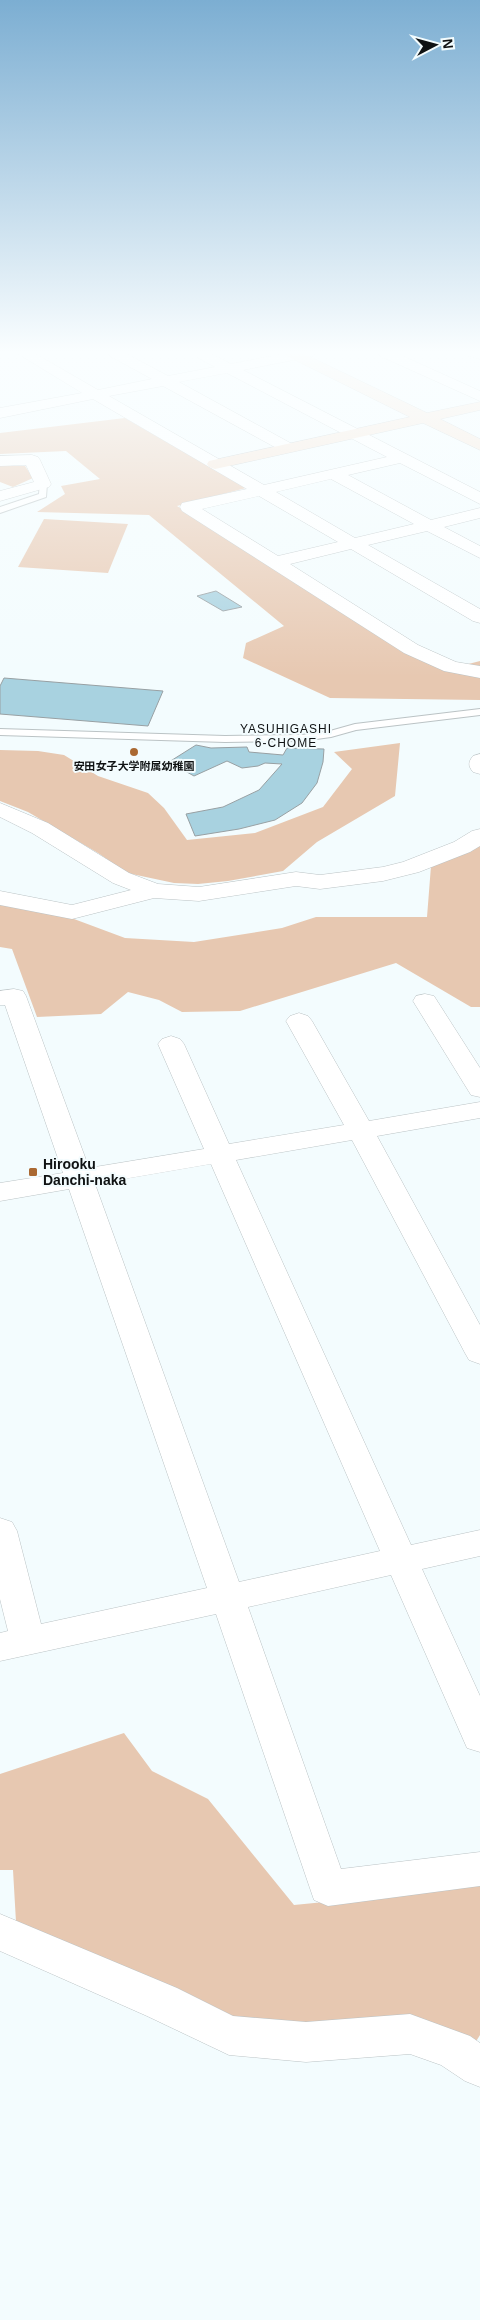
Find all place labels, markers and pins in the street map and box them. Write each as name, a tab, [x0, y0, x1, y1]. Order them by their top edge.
marker: 安田女子大学附属幼稚園	[128, 746, 140, 758]
place label: 安田女子大学附属幼稚園	[74, 760, 195, 772]
place label: Hirooku Danchi-naka	[43, 1156, 126, 1188]
marker: Hirooku Danchi-naka	[27, 1166, 39, 1178]

